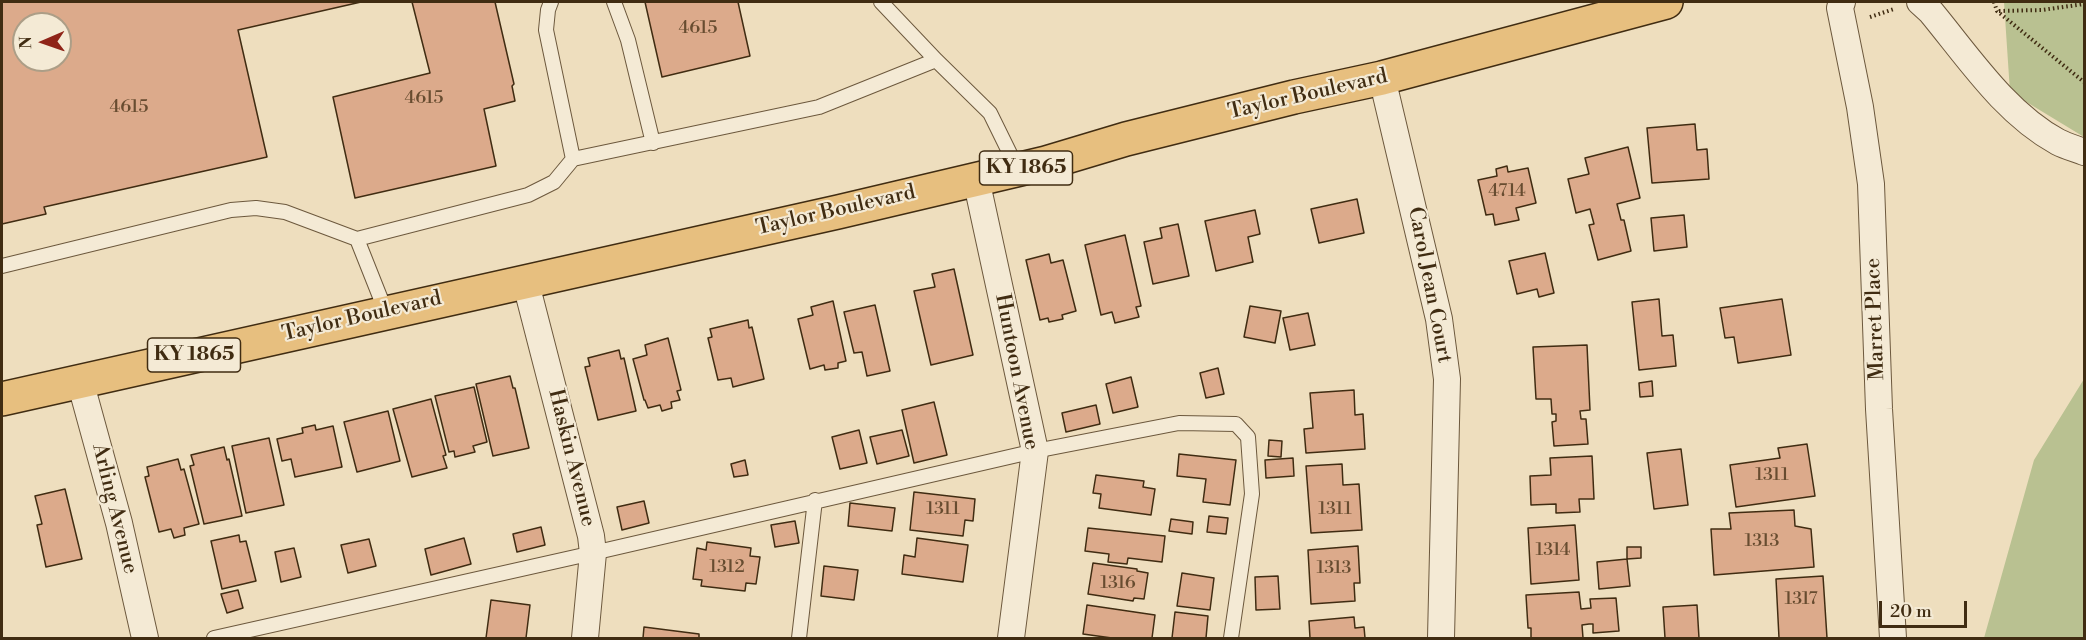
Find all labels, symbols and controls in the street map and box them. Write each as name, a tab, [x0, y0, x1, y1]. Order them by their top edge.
north arrow	[12, 12, 72, 72]
house number: 4615	[679, 18, 717, 40]
text: N	[16, 36, 36, 49]
street label: Taylor Boulevard	[1226, 64, 1390, 126]
house number: 4615	[405, 88, 443, 110]
house number: 4615	[110, 97, 148, 119]
road number: KY 1865	[980, 151, 1072, 185]
street label: Taylor Boulevard	[754, 180, 918, 242]
house number: 4714	[1488, 181, 1526, 203]
street label: Carol Jean Court	[1402, 205, 1456, 365]
street label: Marret Place	[1861, 257, 1891, 381]
street label: Taylor Boulevard	[280, 286, 444, 348]
street label: Huntoon Avenue	[989, 292, 1043, 452]
road number: KY 1865	[148, 338, 240, 372]
street label: Haskin Avenue	[542, 387, 600, 529]
street label: Arling Avenue	[86, 441, 142, 577]
house number: 1311	[1755, 465, 1789, 487]
house number: 1311	[926, 499, 960, 521]
house number: 1311	[1318, 499, 1352, 521]
house number: 1313	[1745, 531, 1779, 553]
house number: 1314	[1535, 540, 1571, 562]
house number: 1312	[709, 557, 745, 579]
house number: 1313	[1317, 558, 1351, 580]
house number: 1316	[1100, 573, 1136, 595]
house number: 1317	[1784, 589, 1818, 611]
scale bar	[1882, 589, 1970, 627]
text: 20 m	[1890, 600, 1932, 623]

